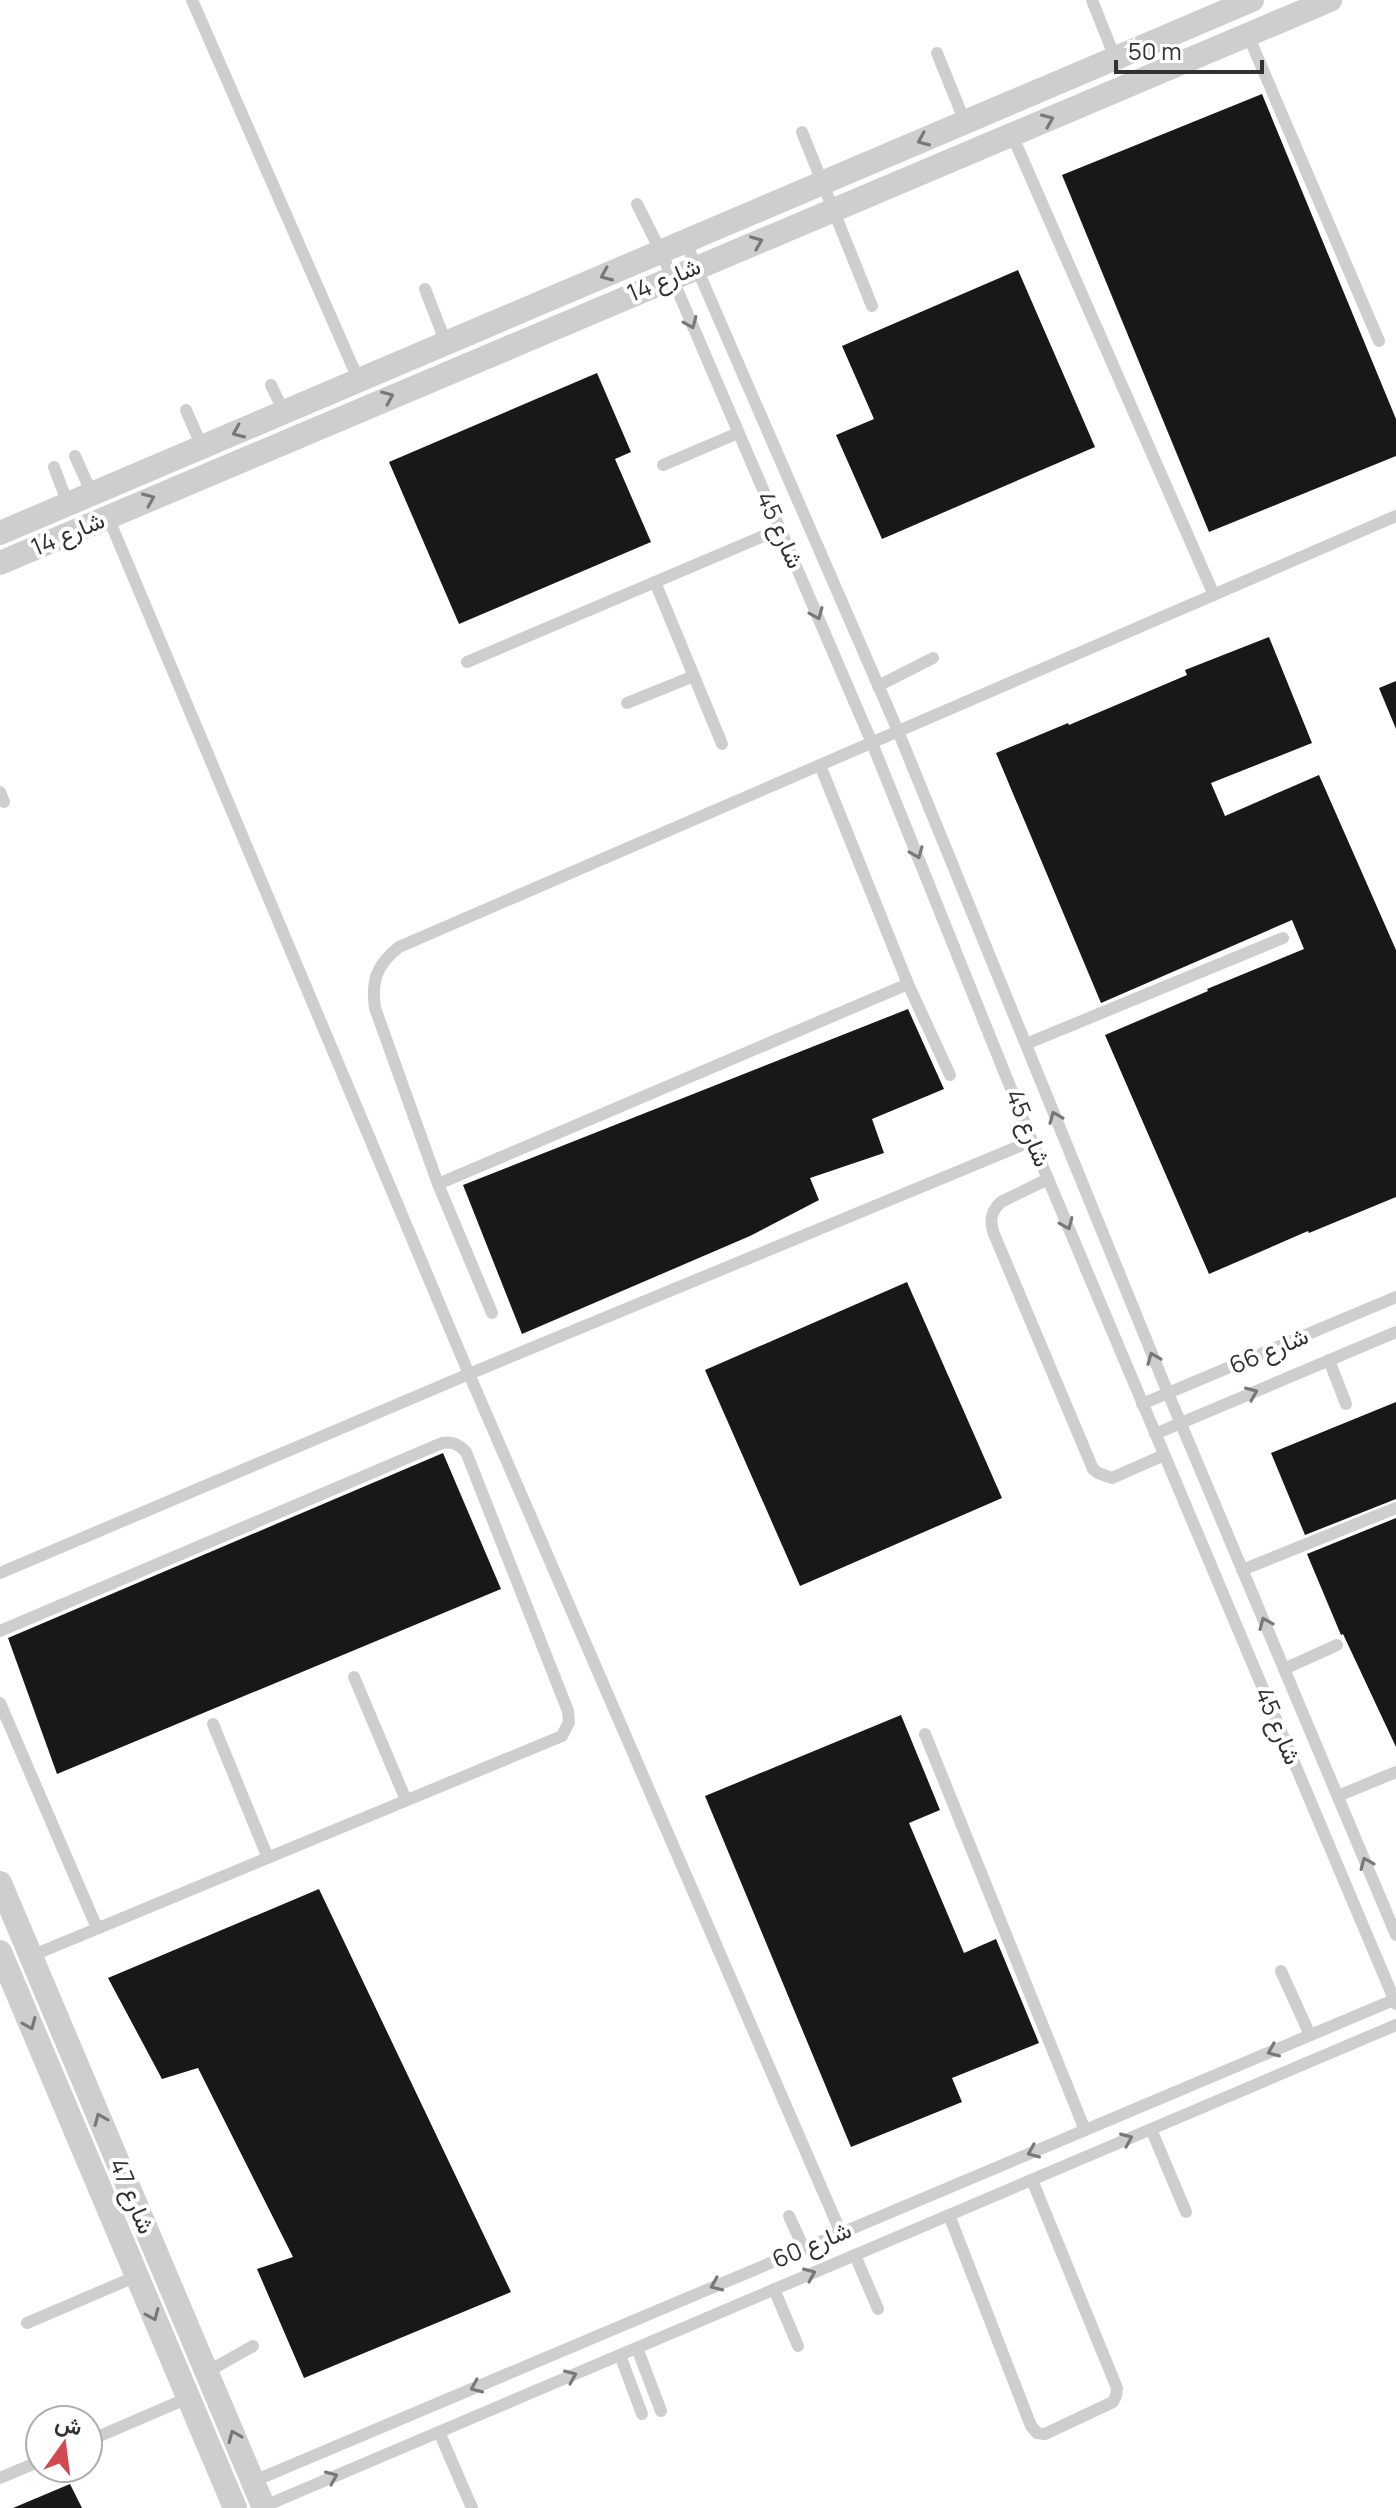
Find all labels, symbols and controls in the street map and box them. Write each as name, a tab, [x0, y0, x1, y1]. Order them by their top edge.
scale bar	[1116, 24, 1262, 74]
text: 50 m	[1128, 34, 1182, 67]
one-way arrow	[1040, 113, 1054, 129]
one-way arrow	[917, 131, 931, 147]
one-way arrow	[749, 235, 763, 252]
street label: شارع 14	[622, 248, 706, 310]
one-way arrow	[600, 265, 614, 282]
one-way arrow	[682, 315, 698, 330]
one-way arrow	[380, 391, 394, 407]
one-way arrow	[232, 422, 246, 438]
street label: شارع 45	[749, 486, 813, 574]
one-way arrow	[141, 493, 155, 509]
street label: شارع 14	[26, 502, 110, 564]
one-way arrow	[807, 605, 823, 620]
one-way arrow	[907, 845, 924, 859]
street label: شارع 45	[998, 1084, 1060, 1172]
one-way arrow	[1049, 1111, 1065, 1125]
one-way arrow	[1057, 1216, 1074, 1230]
street label: شارع 66	[1224, 1318, 1313, 1382]
one-way arrow	[1147, 1352, 1163, 1366]
one-way arrow	[1244, 1386, 1259, 1402]
one-way arrow	[1258, 1617, 1274, 1632]
street label: شارع 45	[1247, 1682, 1310, 1770]
one-way arrow	[1359, 1857, 1375, 1871]
one-way arrow	[21, 2016, 37, 2030]
one-way arrow	[1266, 2041, 1281, 2057]
one-way arrow	[93, 2113, 109, 2127]
one-way arrow	[1119, 2133, 1133, 2149]
one-way arrow	[1027, 2142, 1041, 2158]
street label: شارع 47	[102, 2152, 164, 2239]
street label: شارع 60	[767, 2212, 856, 2276]
one-way arrow	[802, 2268, 816, 2284]
one-way arrow	[710, 2276, 724, 2292]
one-way arrow	[144, 2307, 160, 2321]
one-way arrow	[563, 2369, 577, 2385]
one-way arrow	[470, 2377, 485, 2393]
north arrow	[24, 2404, 104, 2484]
text: ش	[52, 2407, 85, 2442]
one-way arrow	[227, 2430, 243, 2444]
one-way arrow	[324, 2471, 338, 2487]

